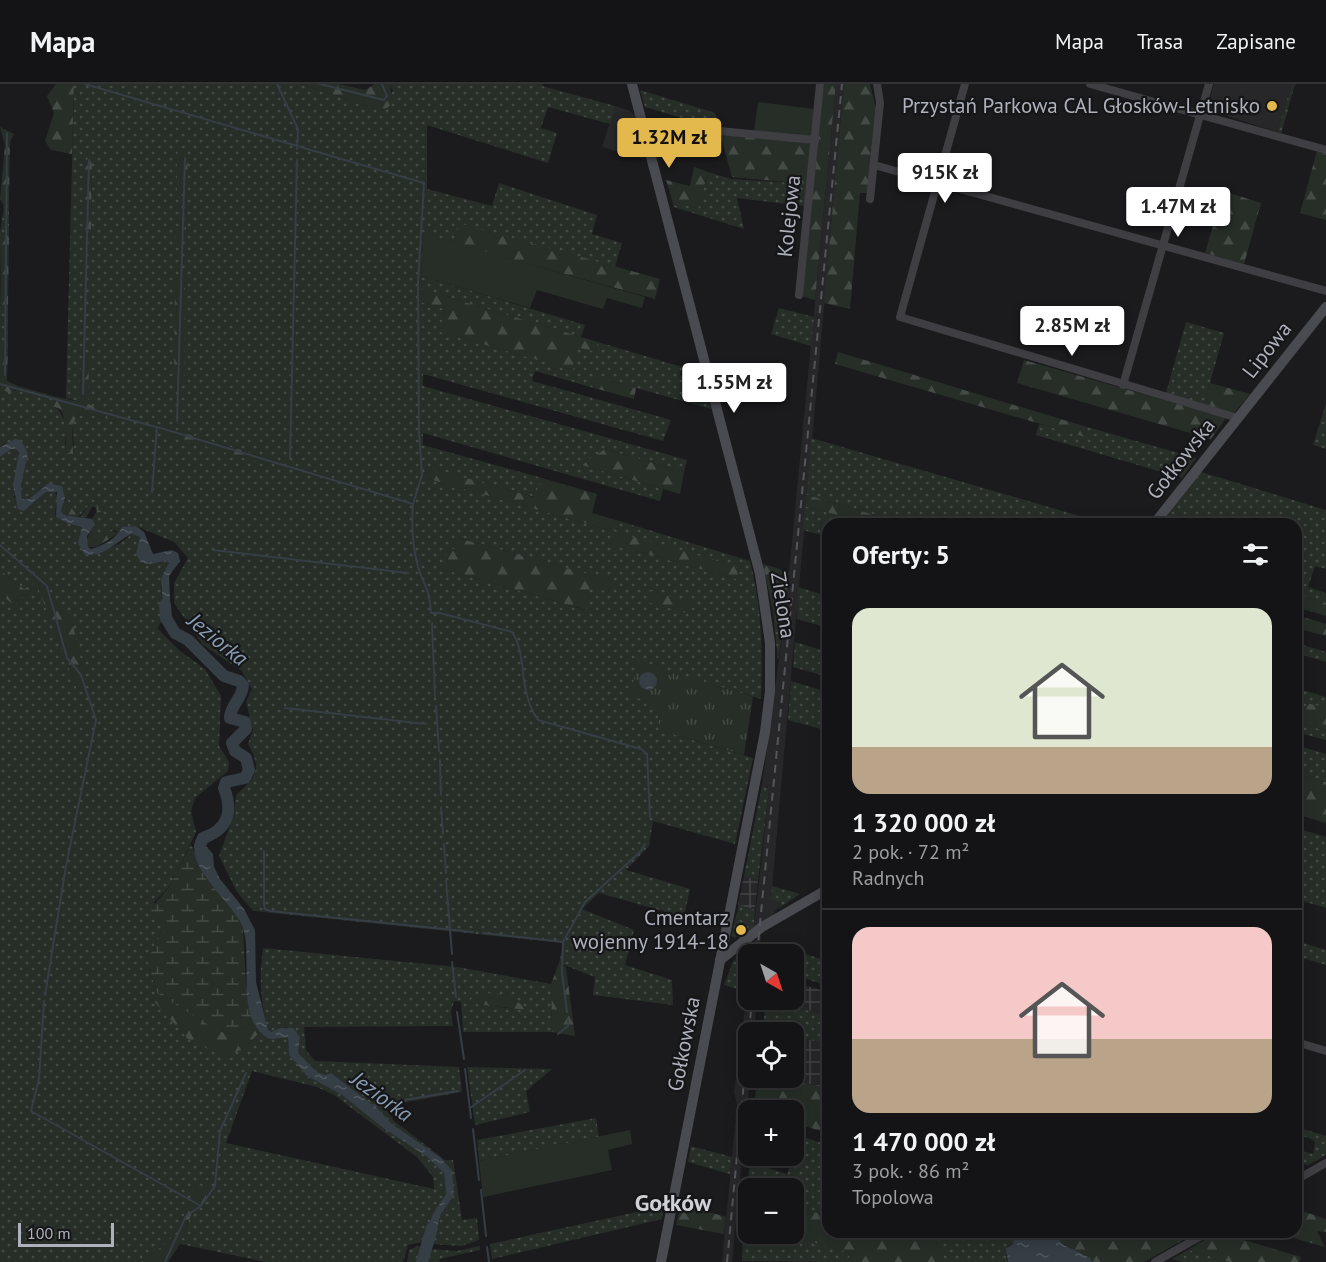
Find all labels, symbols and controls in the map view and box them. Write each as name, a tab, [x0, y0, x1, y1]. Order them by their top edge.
text: Mapa	[30, 23, 95, 60]
text: Mapa	[1055, 28, 1104, 55]
text: Trasa	[1137, 28, 1183, 55]
text: Zapisane	[1216, 28, 1296, 55]
place label: Przystań Parkowa CAL Głosków-Letnisko	[902, 92, 1260, 119]
marker: Przystań Parkowa CAL Głosków-Letnisko	[1265, 99, 1279, 113]
pin: 1.32M zł	[607, 118, 731, 169]
text: 1.32M zł	[631, 124, 707, 150]
pin: 915K zł	[890, 153, 1000, 204]
text: 915K zł	[912, 159, 978, 185]
street label: Kolejowa	[771, 174, 806, 258]
pin: 1.47M zł	[1116, 187, 1240, 238]
text: 1.47M zł	[1140, 193, 1216, 219]
pin: 2.85M zł	[1010, 306, 1134, 357]
text: 2.85M zł	[1034, 312, 1110, 338]
street label: Lipowa	[1236, 316, 1297, 384]
pin: 1.55M zł	[672, 363, 796, 414]
text: 1.55M zł	[696, 369, 772, 395]
street label: Gołkowska	[1140, 413, 1221, 505]
text: Oferty: 5	[852, 538, 950, 571]
icon: filters	[1239, 538, 1272, 571]
street label: Zielona	[765, 570, 802, 640]
water label: Jeziorka	[181, 605, 254, 672]
icon: home	[1008, 647, 1116, 755]
text: 1 320 000 zł	[852, 806, 995, 839]
text: 2 pok. · 72 m²	[852, 839, 969, 865]
text: Radnych	[852, 865, 924, 891]
place label: Cmentarz wojenny 1914-18	[572, 904, 729, 955]
marker: Cmentarz wojenny 1914-18	[734, 923, 748, 937]
north arrow	[738, 944, 804, 1010]
map controls	[738, 944, 804, 1244]
icon: home	[1008, 966, 1116, 1074]
street label: Gołkowska	[661, 994, 706, 1094]
button: locate	[738, 1022, 804, 1088]
water label: Jeziorka	[344, 1063, 419, 1128]
button: +	[738, 1100, 804, 1166]
text: 1 470 000 zł	[852, 1125, 995, 1158]
text: 3 pok. · 86 m²	[852, 1158, 969, 1184]
button: −	[738, 1178, 804, 1244]
text: Topolowa	[852, 1184, 934, 1210]
district label: Gołków	[635, 1187, 712, 1218]
scale bar	[18, 1220, 114, 1248]
text: 100 m	[27, 1223, 70, 1243]

